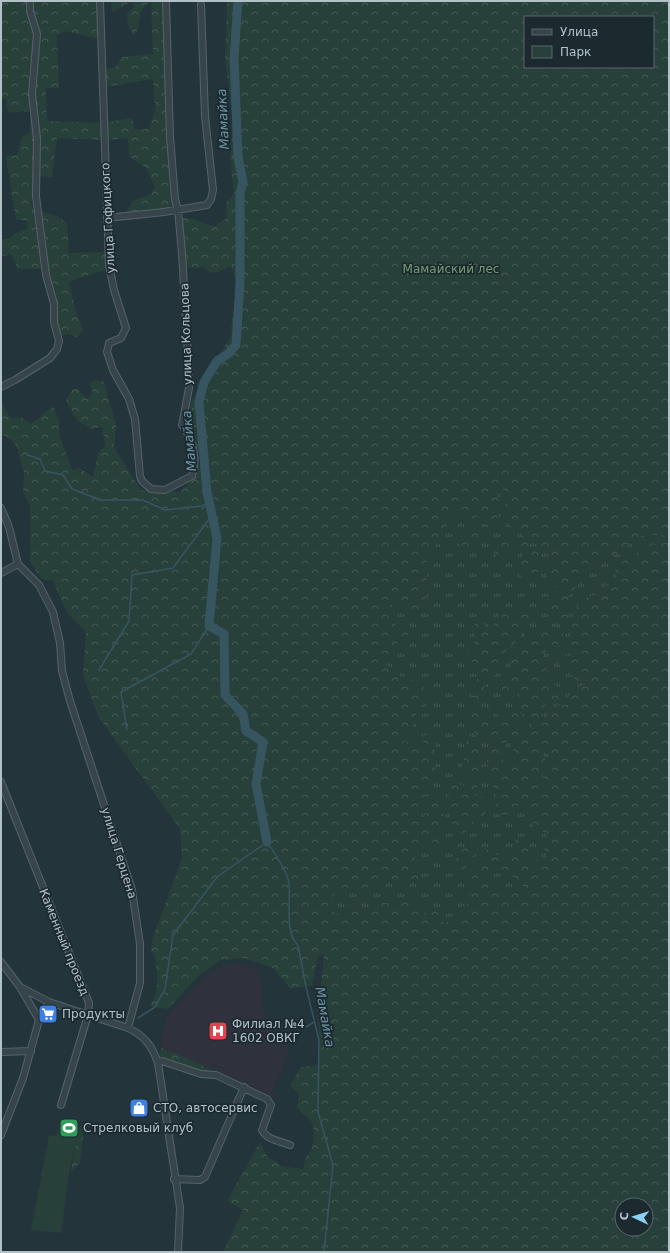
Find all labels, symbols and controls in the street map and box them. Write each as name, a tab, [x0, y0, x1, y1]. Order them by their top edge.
legend	[524, 16, 654, 68]
text: Улица	[560, 25, 598, 39]
text: Парк	[560, 45, 591, 59]
water label: Мамайка	[214, 88, 232, 150]
street label: улица Гофицкого	[98, 162, 118, 274]
park label: Мамайский лес	[403, 262, 499, 276]
street label: улица Кольцова	[177, 283, 195, 385]
water label: Мамайка	[179, 410, 199, 472]
street label: улица Герцена	[98, 806, 140, 900]
street label: Каменный проезд	[36, 887, 92, 997]
water label: Мамайка	[312, 986, 338, 1048]
supermarket icon: Продукты	[37, 1003, 59, 1025]
place label: Продукты	[62, 1007, 125, 1021]
place label: Филиал №4 1602 ОВКГ	[232, 1017, 305, 1045]
hospital icon: Филиал №4 1602 ОВКГ	[207, 1020, 229, 1042]
shop icon: СТО, автосервис	[128, 1097, 150, 1119]
place label: СТО, автосервис	[153, 1101, 258, 1115]
sports icon: Стрелковый клуб	[58, 1117, 80, 1139]
place label: Стрелковый клуб	[83, 1121, 193, 1135]
north arrow	[614, 1197, 654, 1237]
text: С	[618, 1212, 631, 1221]

